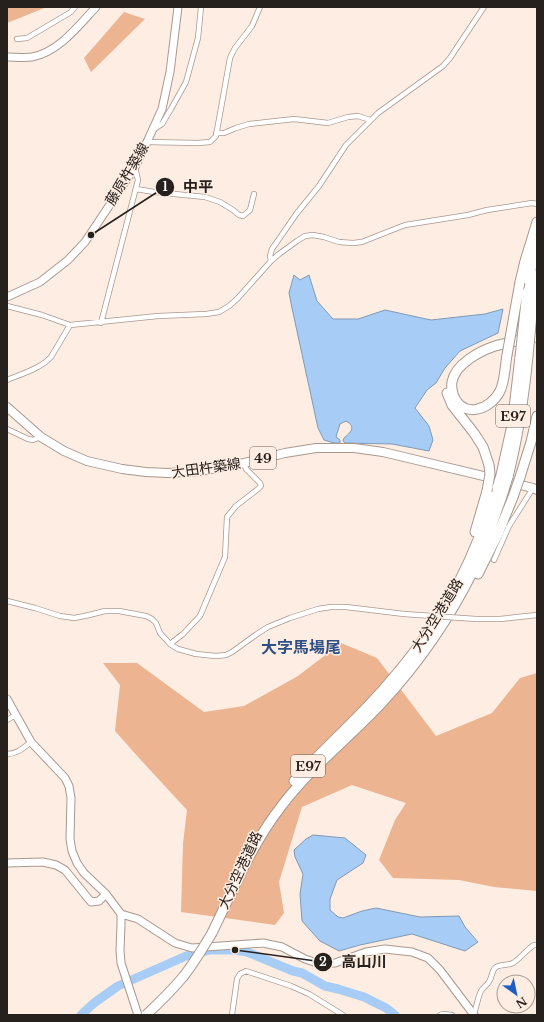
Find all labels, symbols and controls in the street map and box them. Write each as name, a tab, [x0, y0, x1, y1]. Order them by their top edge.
street label: 藤原杵築線	[101, 139, 153, 209]
callout: 中平	[155, 173, 221, 200]
text: 中平	[183, 177, 213, 196]
text: 1	[162, 179, 168, 194]
road number: E97	[496, 405, 530, 427]
road number: 49	[250, 447, 276, 469]
street label: 大田杵築線	[170, 454, 242, 482]
street label: 大分空港道路	[407, 575, 467, 655]
district label: 大字馬場尾	[261, 637, 341, 657]
road number: E97	[291, 755, 325, 777]
street label: 大分空港道路	[214, 828, 266, 912]
callout: 高山川	[313, 949, 394, 976]
text: 高山川	[341, 952, 387, 971]
text: 2	[319, 954, 327, 969]
north arrow	[496, 974, 536, 1014]
text: N	[513, 994, 530, 1011]

